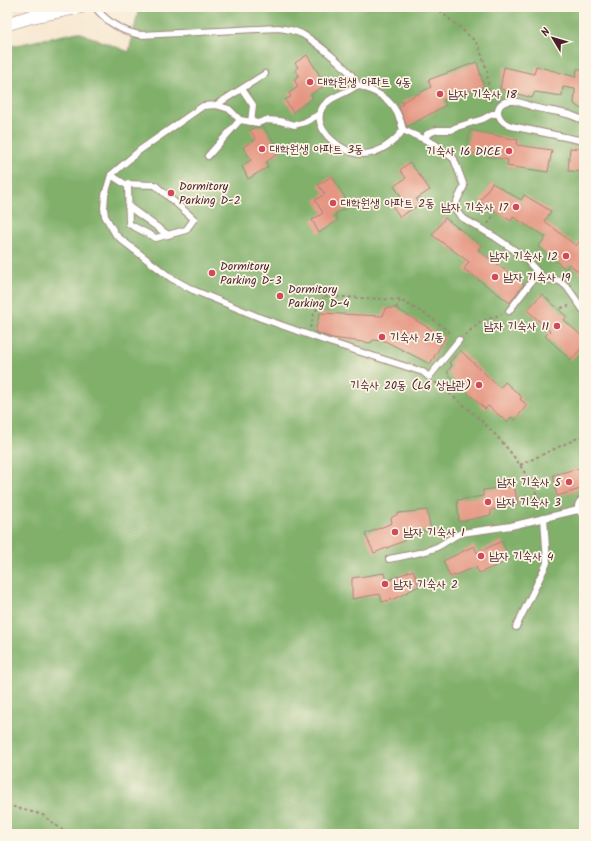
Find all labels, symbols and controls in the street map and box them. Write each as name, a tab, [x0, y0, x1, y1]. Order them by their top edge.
north arrow	[533, 18, 573, 58]
text: N	[537, 24, 555, 41]
place label: 대학원생 아파트 4동	[318, 73, 412, 92]
marker: 대학원생 아파트 4동	[305, 77, 315, 87]
place label: 남자 기숙사 18	[448, 85, 518, 104]
marker: 남자 기숙사 18	[435, 89, 445, 99]
place label: 대학원생 아파트 3동	[270, 140, 364, 159]
place label: 기숙사 16 DICE	[426, 142, 502, 161]
marker: 대학원생 아파트 3동	[257, 144, 267, 154]
marker: 기숙사 16 DICE	[504, 146, 514, 156]
place label: Dormitory Parking D-2	[179, 177, 241, 210]
marker: Dormitory Parking D-2	[166, 188, 176, 198]
place label: 대학원생 아파트 2동	[341, 194, 435, 213]
marker: 대학원생 아파트 2동	[328, 198, 338, 208]
place label: 남자 기숙사 17	[441, 198, 508, 217]
marker: 남자 기숙사 17	[511, 202, 521, 212]
place label: 남자 기숙사 12	[489, 247, 558, 266]
marker: 남자 기숙사 12	[561, 251, 571, 261]
place label: Dormitory Parking D-3	[220, 257, 282, 290]
marker: Dormitory Parking D-3	[207, 268, 217, 278]
place label: 남자 기숙사 19	[503, 268, 571, 287]
marker: 남자 기숙사 19	[490, 272, 500, 282]
place label: Dormitory Parking D-4	[288, 280, 350, 313]
marker: Dormitory Parking D-4	[275, 291, 285, 301]
place label: 남자 기숙사 11	[484, 317, 549, 336]
marker: 남자 기숙사 11	[552, 321, 562, 331]
place label: 기숙사 21동	[390, 328, 444, 347]
marker: 기숙사 21동	[377, 332, 387, 342]
place label: 기숙사 20동 (LG 상남관)	[350, 376, 471, 395]
marker: 기숙사 20동 (LG 상남관)	[474, 380, 484, 390]
place label: 남자 기숙사 5	[497, 473, 563, 492]
marker: 남자 기숙사 5	[564, 477, 574, 487]
place label: 남자 기숙사 3	[496, 493, 561, 512]
marker: 남자 기숙사 3	[483, 497, 493, 507]
place label: 남자 기숙사 1	[403, 523, 465, 542]
marker: 남자 기숙사 1	[390, 527, 400, 537]
place label: 남자 기숙사 4	[489, 547, 554, 566]
marker: 남자 기숙사 4	[476, 551, 486, 561]
place label: 남자 기숙사 2	[393, 575, 458, 594]
marker: 남자 기숙사 2	[380, 579, 390, 589]

